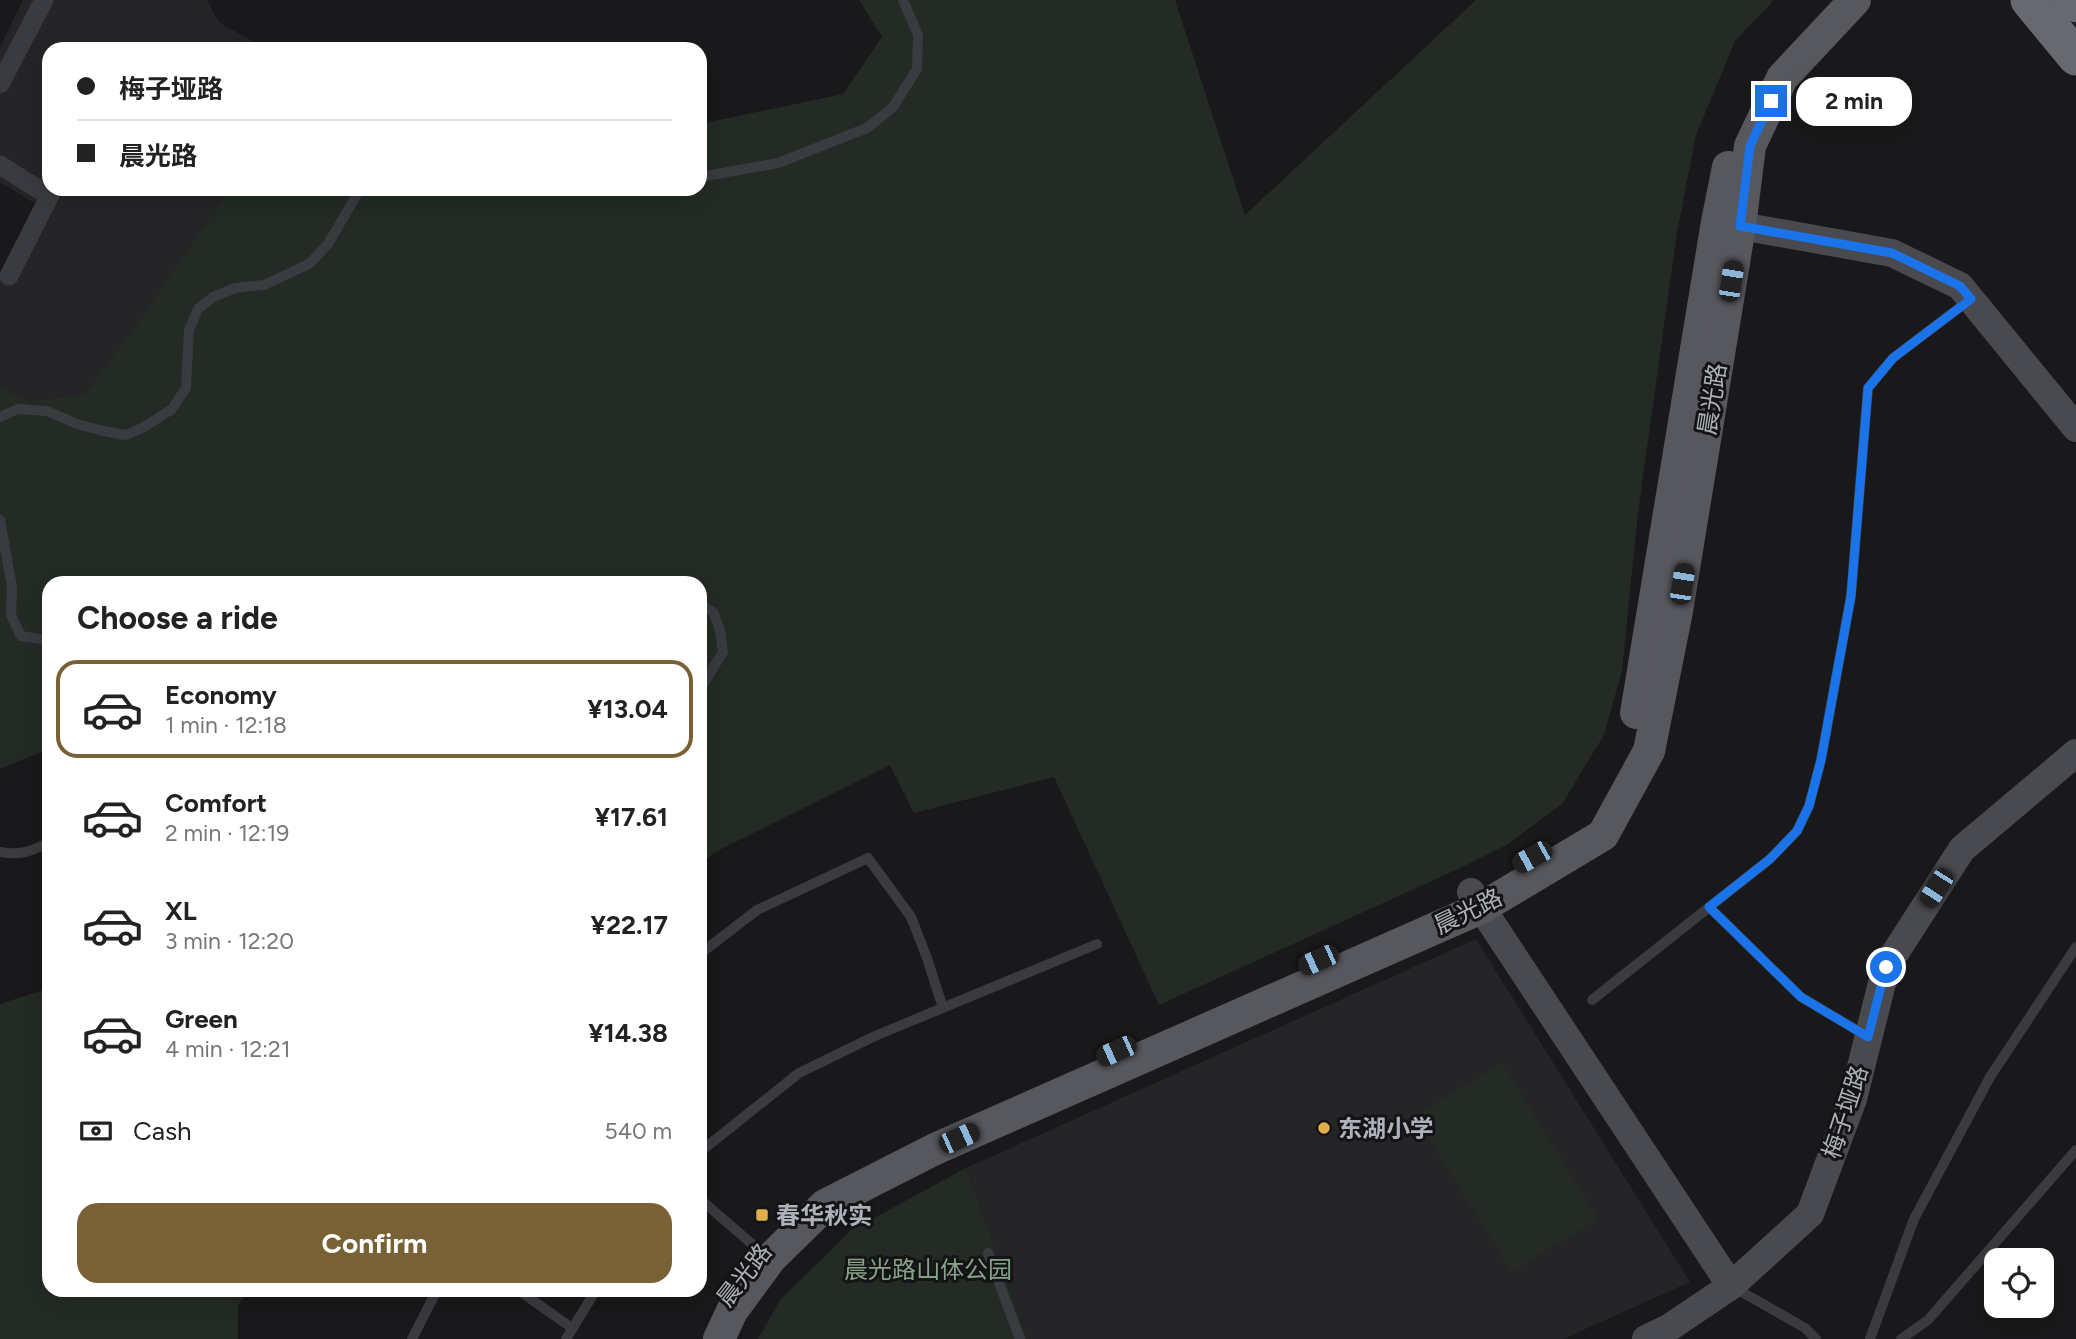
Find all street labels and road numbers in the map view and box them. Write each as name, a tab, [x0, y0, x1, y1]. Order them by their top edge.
street label: 晨光路	[1692, 361, 1732, 437]
street label: 晨光路	[1429, 882, 1507, 940]
street label: 梅子垭路	[1816, 1062, 1874, 1162]
street label: 晨光路	[710, 1238, 778, 1312]

